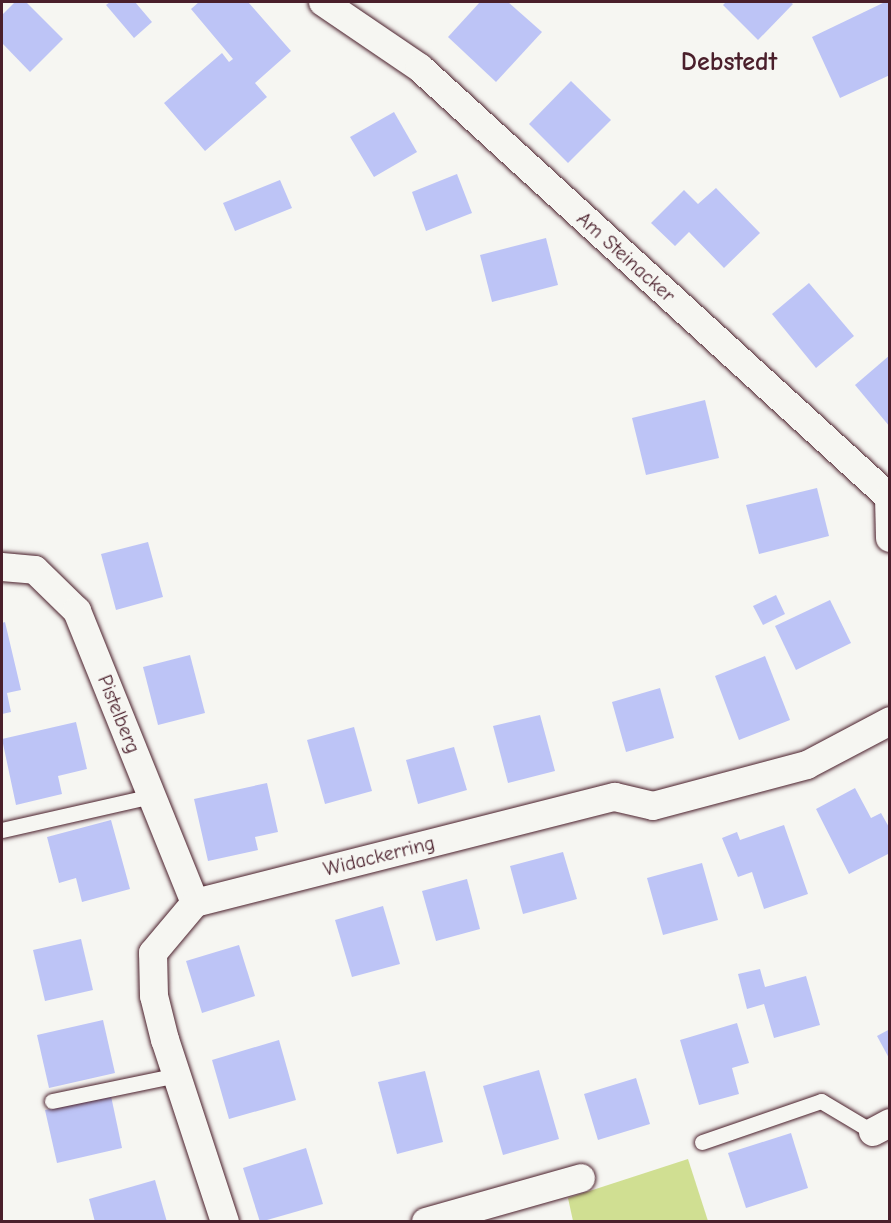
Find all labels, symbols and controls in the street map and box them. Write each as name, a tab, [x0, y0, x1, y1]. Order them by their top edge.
district label: Debstedt	[681, 47, 777, 79]
street label: Am Steinacker	[572, 207, 680, 307]
street label: Pistelberg	[92, 671, 146, 757]
street label: Widackerring	[321, 831, 437, 881]

